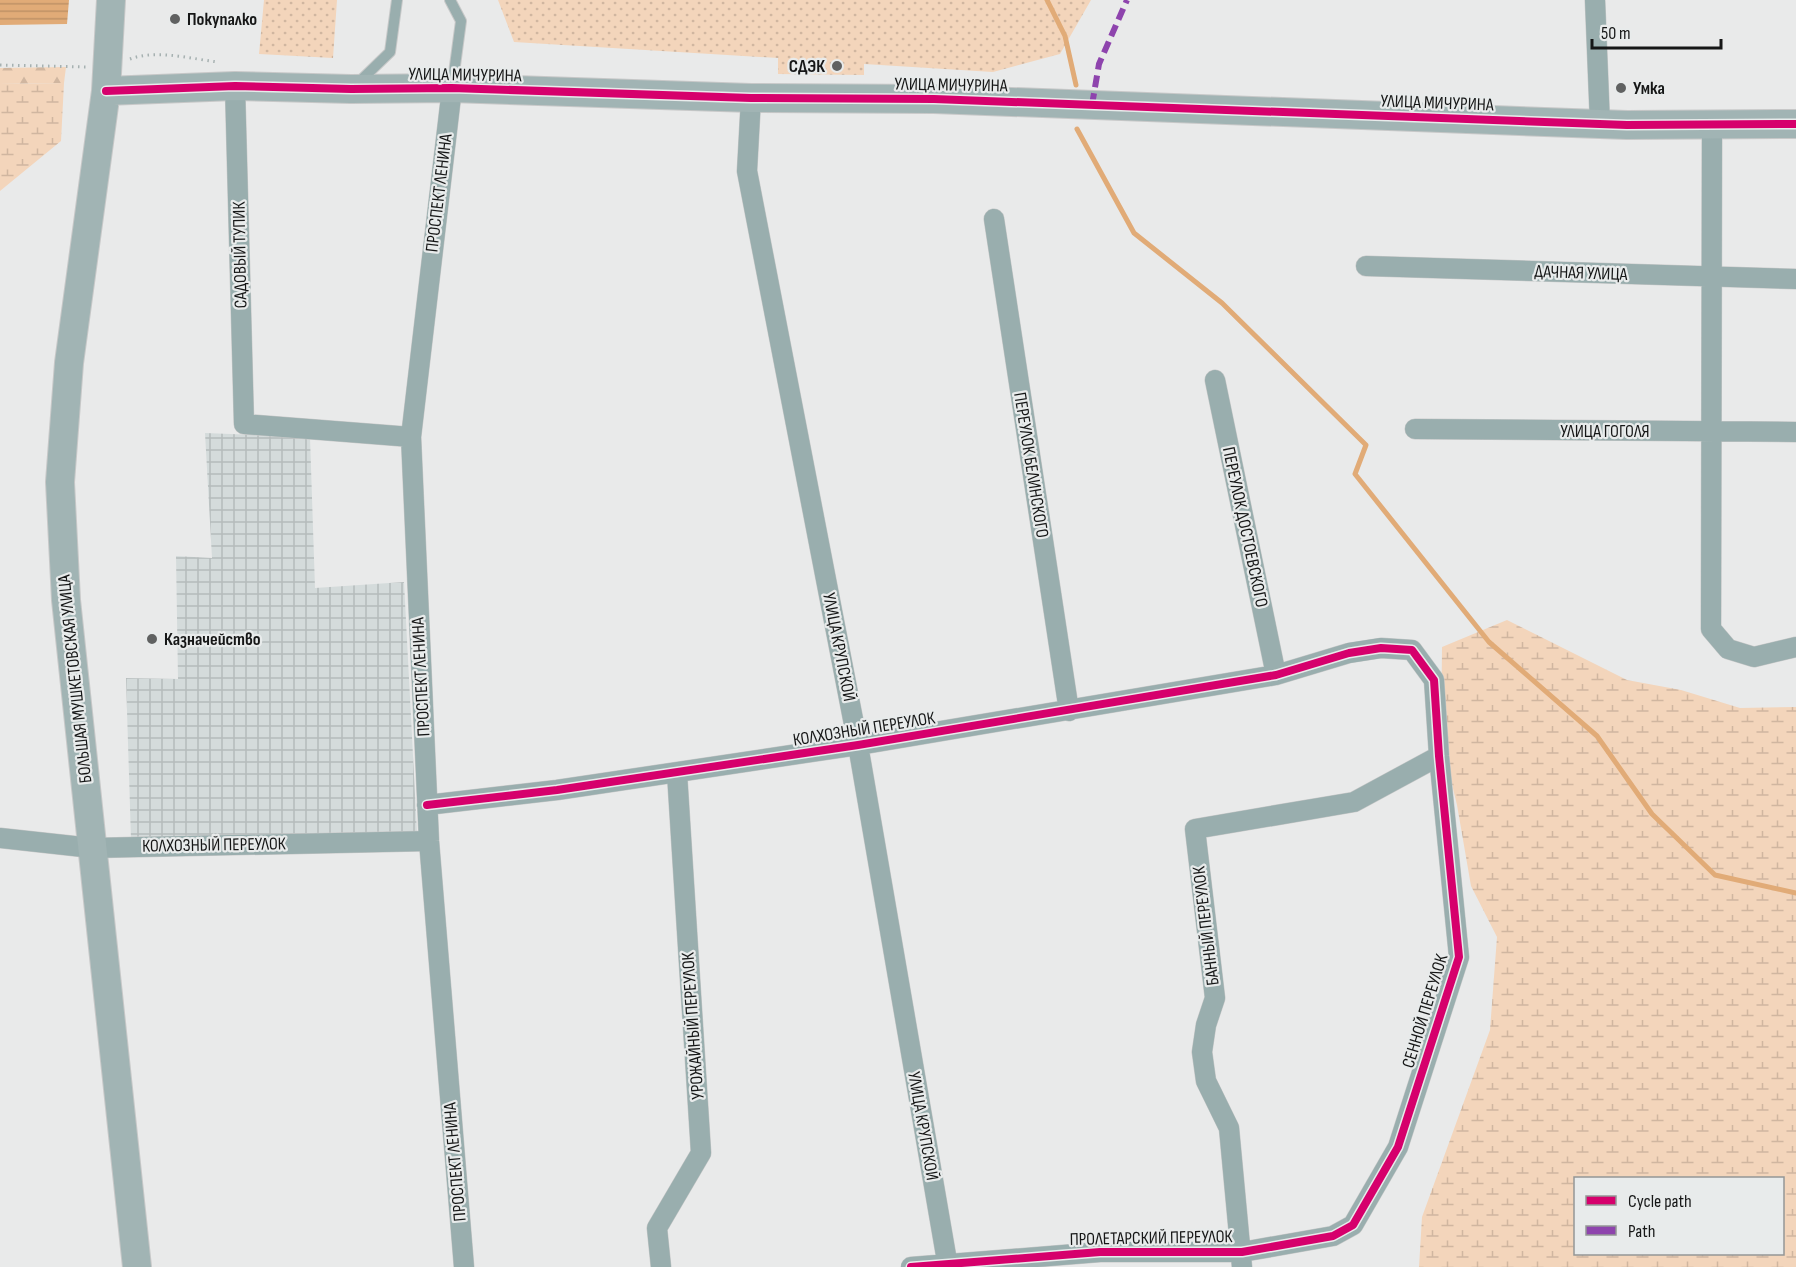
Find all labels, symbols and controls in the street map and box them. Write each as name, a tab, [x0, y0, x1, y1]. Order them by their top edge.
place label: Покупалко	[187, 9, 257, 30]
marker: Покупалко	[168, 12, 182, 26]
scale bar	[1592, 12, 1721, 50]
text: 50 m	[1601, 23, 1631, 44]
place label: СДЭК	[789, 56, 825, 77]
marker: СДЭК	[830, 59, 844, 73]
street label: УЛИЦА МИЧУРИНА	[408, 64, 522, 86]
street label: УЛИЦА МИЧУРИНА	[894, 74, 1008, 96]
place label: Умка	[1633, 78, 1665, 99]
marker: Умка	[1614, 81, 1628, 95]
street label: УЛИЦА МИЧУРИНА	[1380, 91, 1494, 115]
street label: ПРОСПЕКТ ЛЕНИНА	[421, 132, 457, 253]
street label: САДОВЫЙ ТУПИК	[229, 200, 251, 309]
street label: ДАЧНАЯ УЛИЦА	[1534, 261, 1628, 285]
street label: ПЕРЕУЛОК БЕЛИНСКОГО	[1009, 391, 1053, 539]
street label: УЛИЦА ГОГОЛЯ	[1560, 421, 1650, 442]
street label: ПЕРЕУЛОК ДОСТОЕВСКОГО	[1218, 445, 1272, 609]
street label: БОЛЬШАЯ МУШКЕТОВСКАЯ УЛИЦА	[54, 573, 96, 784]
street label: УЛИЦА КРУПСКОЙ	[818, 591, 860, 703]
street label: ПРОСПЕКТ ЛЕНИНА	[407, 617, 435, 737]
place label: Казначейство	[164, 629, 261, 650]
marker: Казначейство	[145, 632, 159, 646]
street label: КОЛХОЗНЫЙ ПЕРЕУЛОК	[791, 707, 938, 751]
street label: КОЛХОЗНЫЙ ПЕРЕУЛОК	[142, 833, 287, 857]
street label: БАННЫЙ ПЕРЕУЛОК	[1188, 864, 1224, 987]
street label: УРОЖАЙНЫЙ ПЕРЕУЛОК	[677, 951, 709, 1100]
street label: СЕННОЙ ПЕРЕУЛОК	[1398, 951, 1453, 1070]
street label: УЛИЦА КРУПСКОЙ	[903, 1070, 943, 1182]
street label: ПРОСПЕКТ ЛЕНИНА	[439, 1101, 471, 1222]
legend	[1574, 1177, 1784, 1255]
text: Cycle path	[1628, 1191, 1692, 1212]
text: Path	[1628, 1221, 1656, 1242]
street label: ПРОЛЕТАРСКИЙ ПЕРЕУЛОК	[1069, 1226, 1234, 1250]

